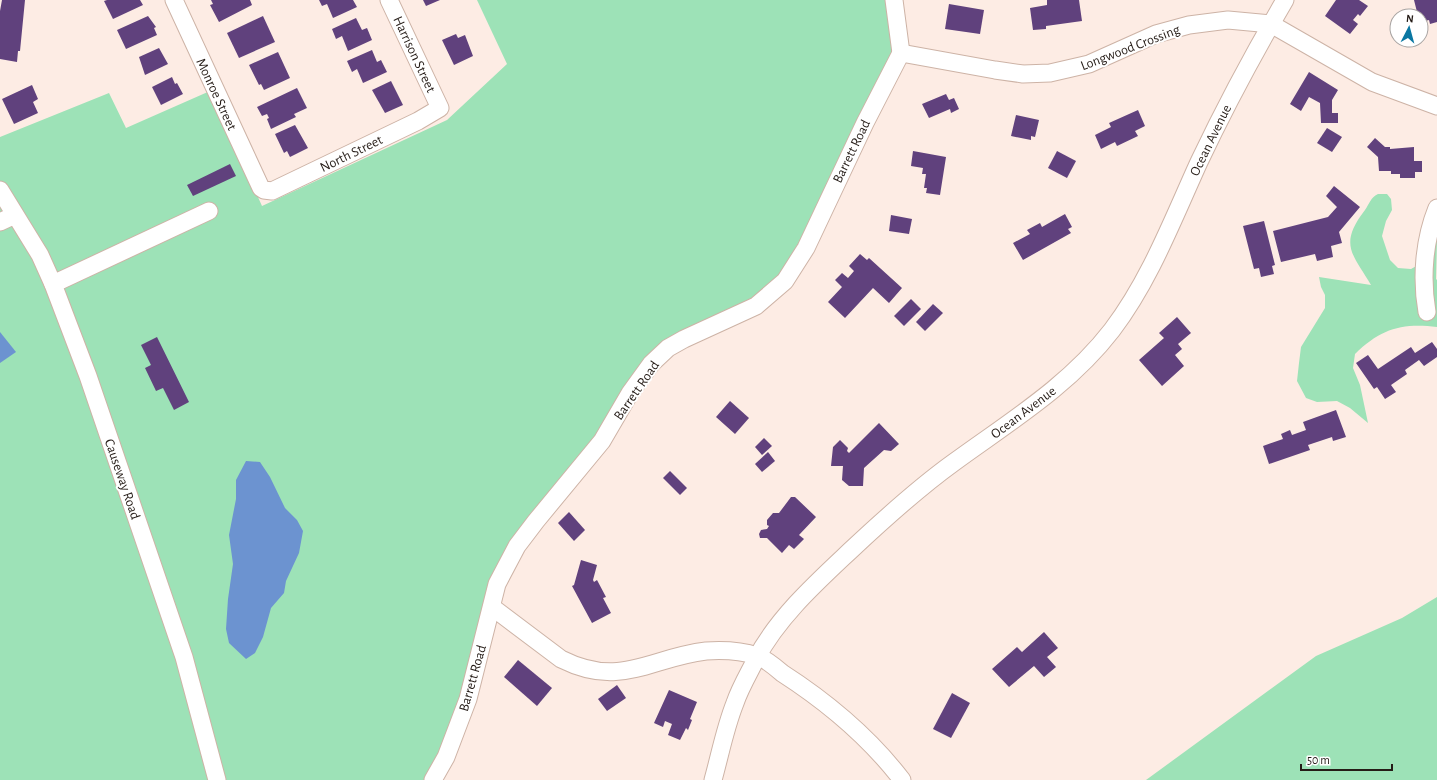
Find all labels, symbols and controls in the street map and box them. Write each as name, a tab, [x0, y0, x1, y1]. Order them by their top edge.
north arrow	[1389, 8, 1429, 48]
text: N	[1406, 13, 1414, 24]
street label: Harrison Street	[390, 14, 438, 95]
street label: Longwood Crossing	[1079, 22, 1182, 73]
street label: Monroe Street	[193, 56, 239, 133]
street label: Ocean Avenue	[1188, 103, 1234, 178]
street label: Barrett Road	[831, 118, 873, 185]
street label: North Street	[318, 133, 385, 175]
street label: Barrett Road	[611, 359, 662, 423]
street label: Ocean Avenue	[988, 384, 1059, 442]
street label: Causeway Road	[102, 437, 142, 521]
street label: Barrett Road	[457, 643, 489, 713]
scale bar	[1301, 746, 1392, 772]
text: 50 m	[1307, 754, 1330, 766]

